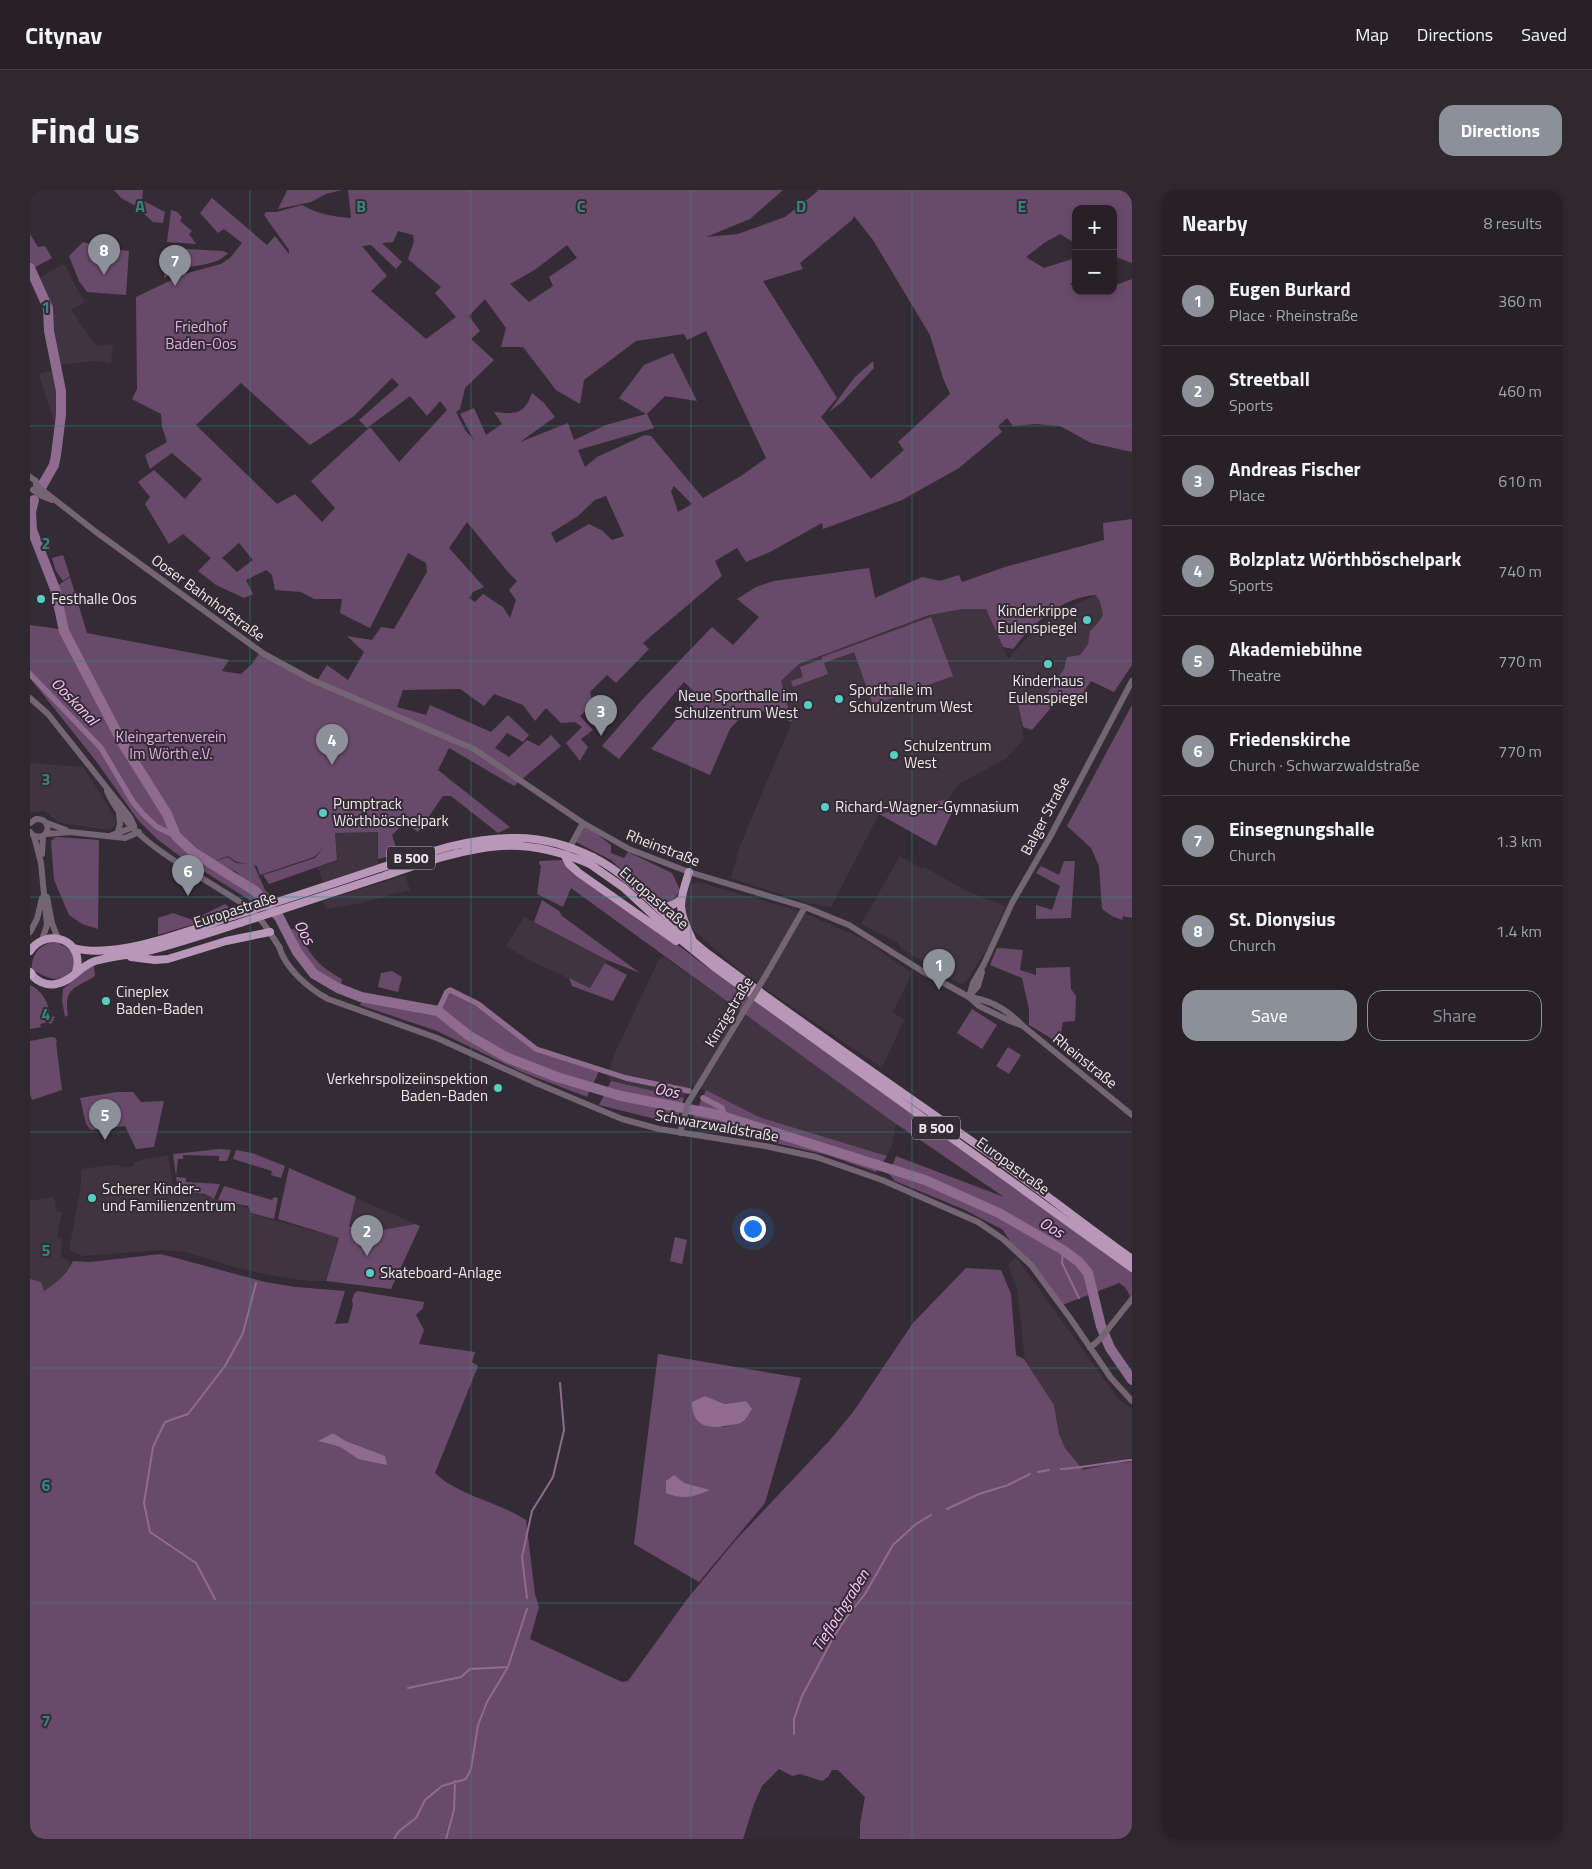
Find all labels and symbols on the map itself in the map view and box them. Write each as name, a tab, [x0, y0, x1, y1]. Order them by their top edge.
text: A	[135, 194, 145, 218]
text: B	[356, 194, 366, 218]
text: C	[577, 194, 586, 218]
text: D	[796, 194, 806, 218]
text: E	[1018, 194, 1027, 218]
pin: 8	[88, 234, 120, 275]
pin: 7	[159, 245, 191, 286]
text: 1	[42, 295, 50, 319]
park label: Friedhof Baden-Oos	[165, 315, 237, 355]
text: 2	[42, 531, 50, 555]
street label: Ooser Bahnhofstraße	[147, 548, 270, 647]
place label: Festhalle Oos	[51, 587, 137, 610]
marker: Festhalle Oos	[35, 593, 47, 605]
place label: Kinderkrippe Eulenspiegel	[997, 599, 1077, 639]
marker: Kinderkrippe Eulenspiegel	[1081, 614, 1093, 626]
marker: Kinderhaus Eulenspiegel	[1042, 658, 1054, 670]
place label: Kinderhaus Eulenspiegel	[1008, 669, 1088, 709]
water label: Ooskanal	[46, 671, 105, 732]
place label: Sporthalle im Schulzentrum West	[849, 678, 973, 718]
place label: Neue Sporthalle im Schulzentrum West	[674, 684, 799, 724]
marker: Sporthalle im Schulzentrum West	[833, 693, 845, 705]
pin: 3	[585, 695, 617, 736]
marker: Neue Sporthalle im Schulzentrum West	[802, 699, 814, 711]
pin: 4	[316, 724, 348, 765]
park label: Kleingartenverein Im Wörth e.V.	[116, 725, 226, 765]
place label: Schulzentrum West	[904, 734, 991, 774]
marker: Schulzentrum West	[888, 749, 900, 761]
text: 3	[42, 767, 50, 791]
street label: Balger Straße	[1014, 772, 1075, 859]
place label: Pumptrack Wörthböschelpark	[333, 792, 449, 832]
place label: Richard-Wagner-Gymnasium	[835, 795, 1019, 818]
marker: Richard-Wagner-Gymnasium	[819, 801, 831, 813]
marker: Pumptrack Wörthböschelpark	[317, 807, 329, 819]
street label: Rheinstraße	[623, 823, 703, 872]
road number: B 500	[387, 846, 435, 870]
pin: 6	[172, 855, 204, 896]
street label: Europastraße	[614, 861, 694, 934]
street label: Europastraße	[191, 885, 279, 934]
water label: Oos	[288, 915, 322, 950]
pin: 1	[923, 949, 955, 990]
street label: Kinzigstraße	[698, 972, 759, 1051]
place label: Cineplex Baden-Baden	[116, 980, 203, 1020]
marker: Cineplex Baden-Baden	[100, 995, 112, 1007]
text: 4	[42, 1002, 51, 1026]
street label: Rheinstraße	[1048, 1027, 1123, 1094]
place label: Verkehrspolizeiinspektion Baden-Baden	[326, 1067, 488, 1107]
water label: Oos	[653, 1076, 683, 1104]
marker: Verkehrspolizeiinspektion Baden-Baden	[492, 1082, 504, 1094]
pin: 5	[89, 1099, 121, 1140]
street label: Schwarzwaldstraße	[654, 1103, 781, 1148]
road number: B 500	[912, 1116, 960, 1140]
street label: Europastraße	[972, 1131, 1055, 1200]
place label: Scherer Kinder- und Familienzentrum	[102, 1177, 236, 1217]
marker: Scherer Kinder- und Familienzentrum	[86, 1192, 98, 1204]
water label: Oos	[1035, 1210, 1070, 1244]
pin: 2	[351, 1215, 383, 1256]
your location	[740, 1216, 766, 1242]
text: 5	[42, 1238, 51, 1262]
place label: Skateboard-Anlage	[380, 1261, 502, 1284]
marker: Skateboard-Anlage	[364, 1267, 376, 1279]
text: 6	[42, 1473, 51, 1497]
water label: Tieflochgraben	[805, 1563, 875, 1656]
text: 7	[42, 1709, 50, 1733]

